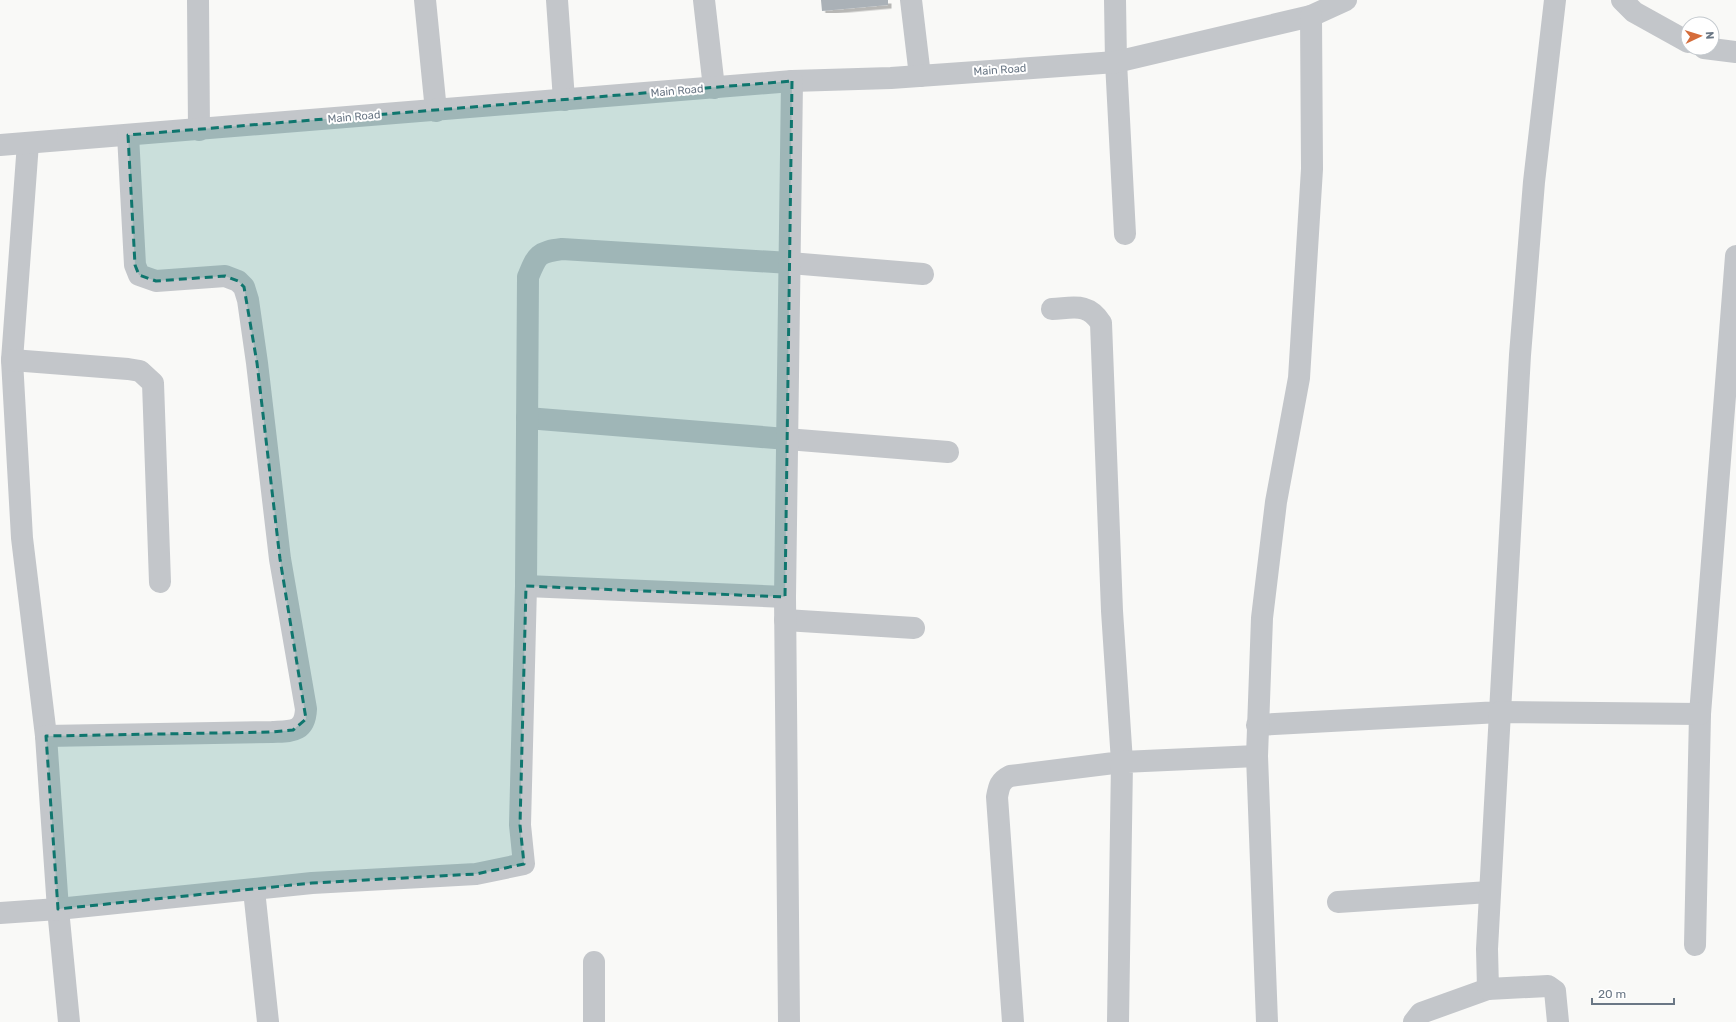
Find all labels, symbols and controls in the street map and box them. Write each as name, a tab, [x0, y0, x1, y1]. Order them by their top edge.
north arrow	[1680, 16, 1720, 56]
text: N	[1703, 31, 1716, 40]
street label: Main Road	[973, 62, 1027, 78]
street label: Main Road	[650, 82, 704, 100]
street label: Main Road	[327, 108, 381, 126]
scale bar	[1592, 980, 1674, 1006]
text: 20 m	[1598, 987, 1626, 1001]

